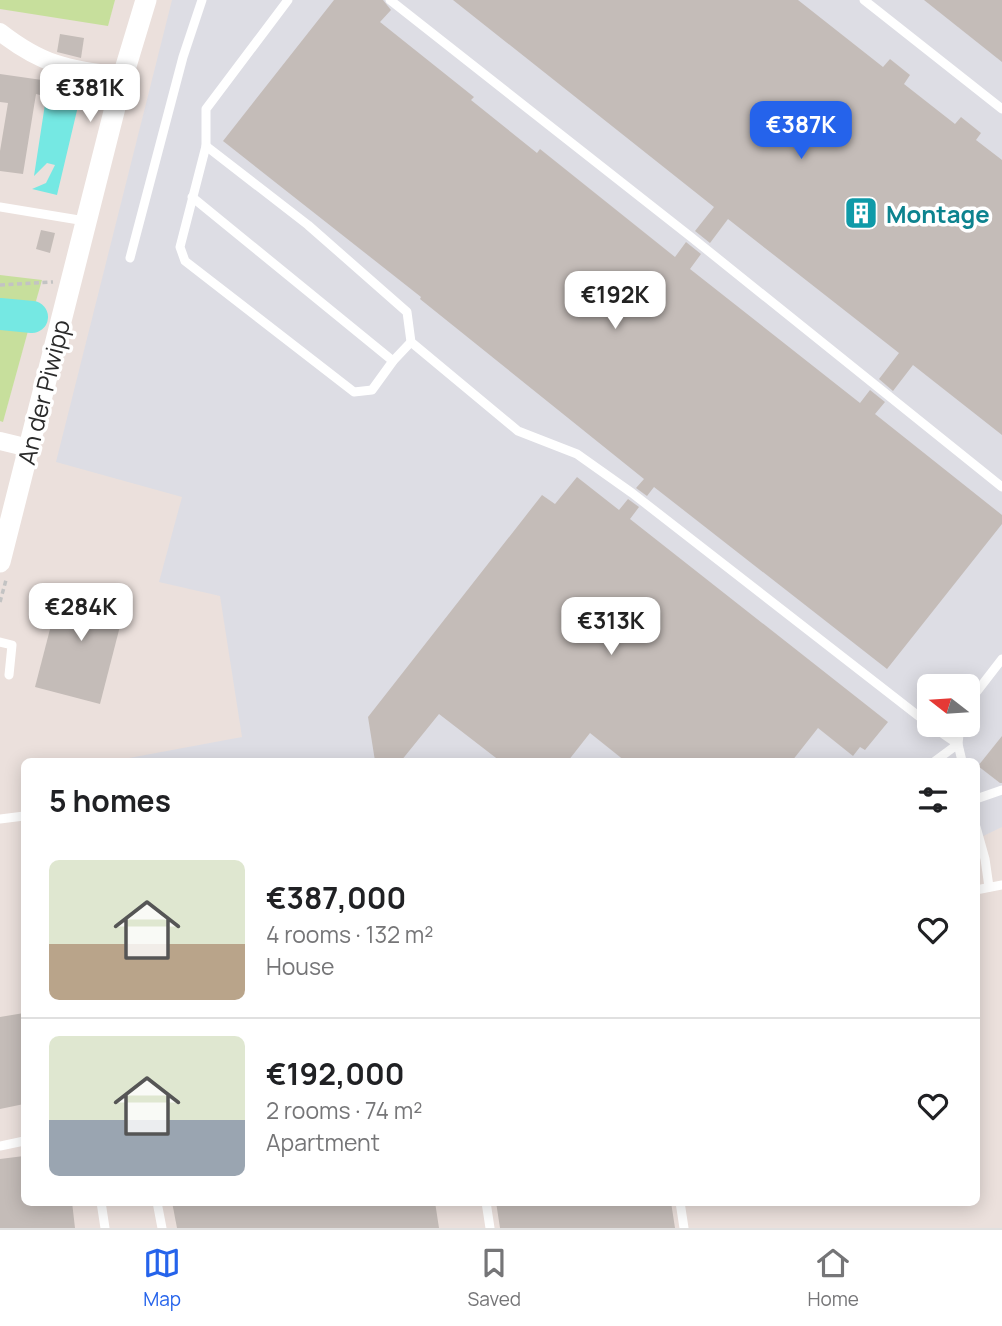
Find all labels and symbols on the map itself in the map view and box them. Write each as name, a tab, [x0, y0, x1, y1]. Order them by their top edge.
pin: €381K	[41, 64, 139, 124]
pin: €387K	[752, 102, 850, 161]
building icon: Montage	[842, 194, 880, 232]
place label: Montage	[886, 197, 990, 230]
pin: €192K	[566, 272, 664, 331]
street label: An der Piwipp	[9, 316, 77, 468]
pin: €284K	[32, 584, 130, 643]
pin: €313K	[562, 598, 660, 657]
north arrow	[917, 674, 980, 737]

